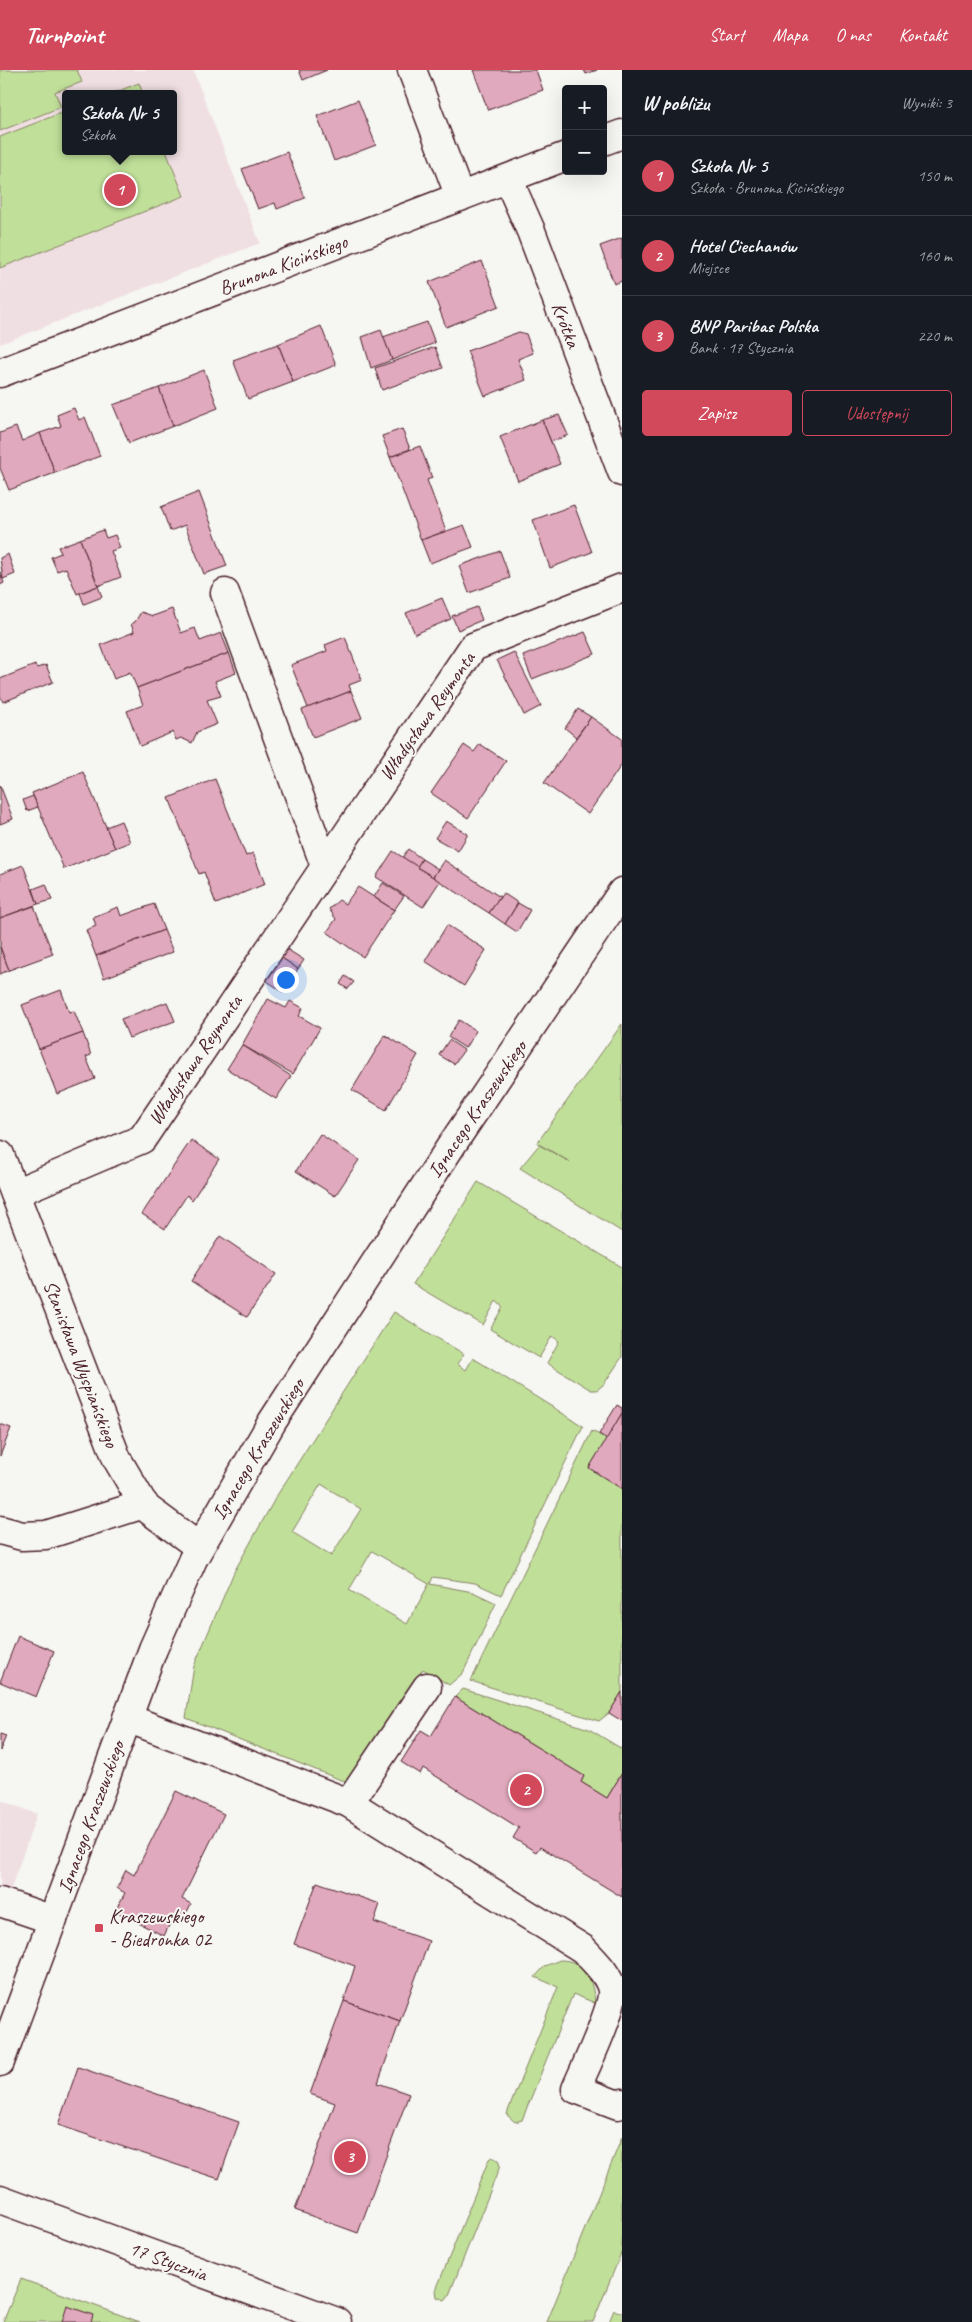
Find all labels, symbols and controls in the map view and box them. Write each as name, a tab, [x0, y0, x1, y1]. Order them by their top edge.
text: Turnpoint	[25, 20, 104, 50]
text: Start	[709, 24, 745, 46]
text: Mapa	[773, 24, 807, 46]
text: O nas	[835, 24, 871, 46]
text: Kontakt	[899, 24, 947, 46]
map controls	[562, 85, 607, 175]
button: +	[562, 85, 607, 130]
popup	[62, 90, 177, 155]
text: W pobliżu	[642, 90, 709, 116]
text: Wyniki: 3	[901, 93, 952, 113]
text: Szkoła Nr 5	[80, 101, 159, 125]
text: Szkoła	[80, 125, 115, 145]
button: −	[562, 130, 607, 175]
text: Szkoła Nr 5	[689, 154, 768, 178]
text: 1	[654, 166, 662, 186]
text: 150 m	[918, 166, 952, 186]
pin: 1	[104, 171, 136, 209]
text: Szkoła · Brunona Kicińskiego	[689, 178, 843, 198]
street label: Brunona Kicińskiego	[215, 229, 352, 301]
text: Hotel Ciechanów	[689, 234, 796, 258]
text: 2	[654, 246, 662, 266]
text: 160 m	[918, 246, 952, 266]
text: Miejsce	[689, 258, 729, 278]
street label: Krótka	[546, 299, 587, 353]
text: BNP Paribas Polska	[689, 314, 818, 338]
text: 3	[654, 326, 662, 346]
text: 220 m	[918, 326, 952, 346]
text: Bank · 17 Stycznia	[689, 338, 793, 358]
button: Zapisz	[642, 390, 792, 436]
button: Udostępnij	[802, 390, 952, 436]
street label: Władysława Reymonta	[373, 645, 482, 785]
your location	[273, 967, 299, 993]
street label: Władysława Reymonta	[142, 989, 249, 1130]
street label: Ignacego Kraszewskiego	[422, 1034, 533, 1182]
street label: Stanisława Wyspiańskiego	[38, 1277, 125, 1452]
street label: Ignacego Kraszewskiego	[206, 1372, 311, 1524]
street label: Ignacego Kraszewskiego	[52, 1736, 131, 1896]
pin: 2	[510, 1771, 542, 1809]
place label: Kraszewskiego - Biedronka 02	[109, 1904, 213, 1952]
marker: Kraszewskiego - Biedronka 02	[93, 1922, 105, 1934]
pin: 3	[334, 2138, 366, 2176]
street label: 17 Stycznia	[126, 2235, 212, 2287]

